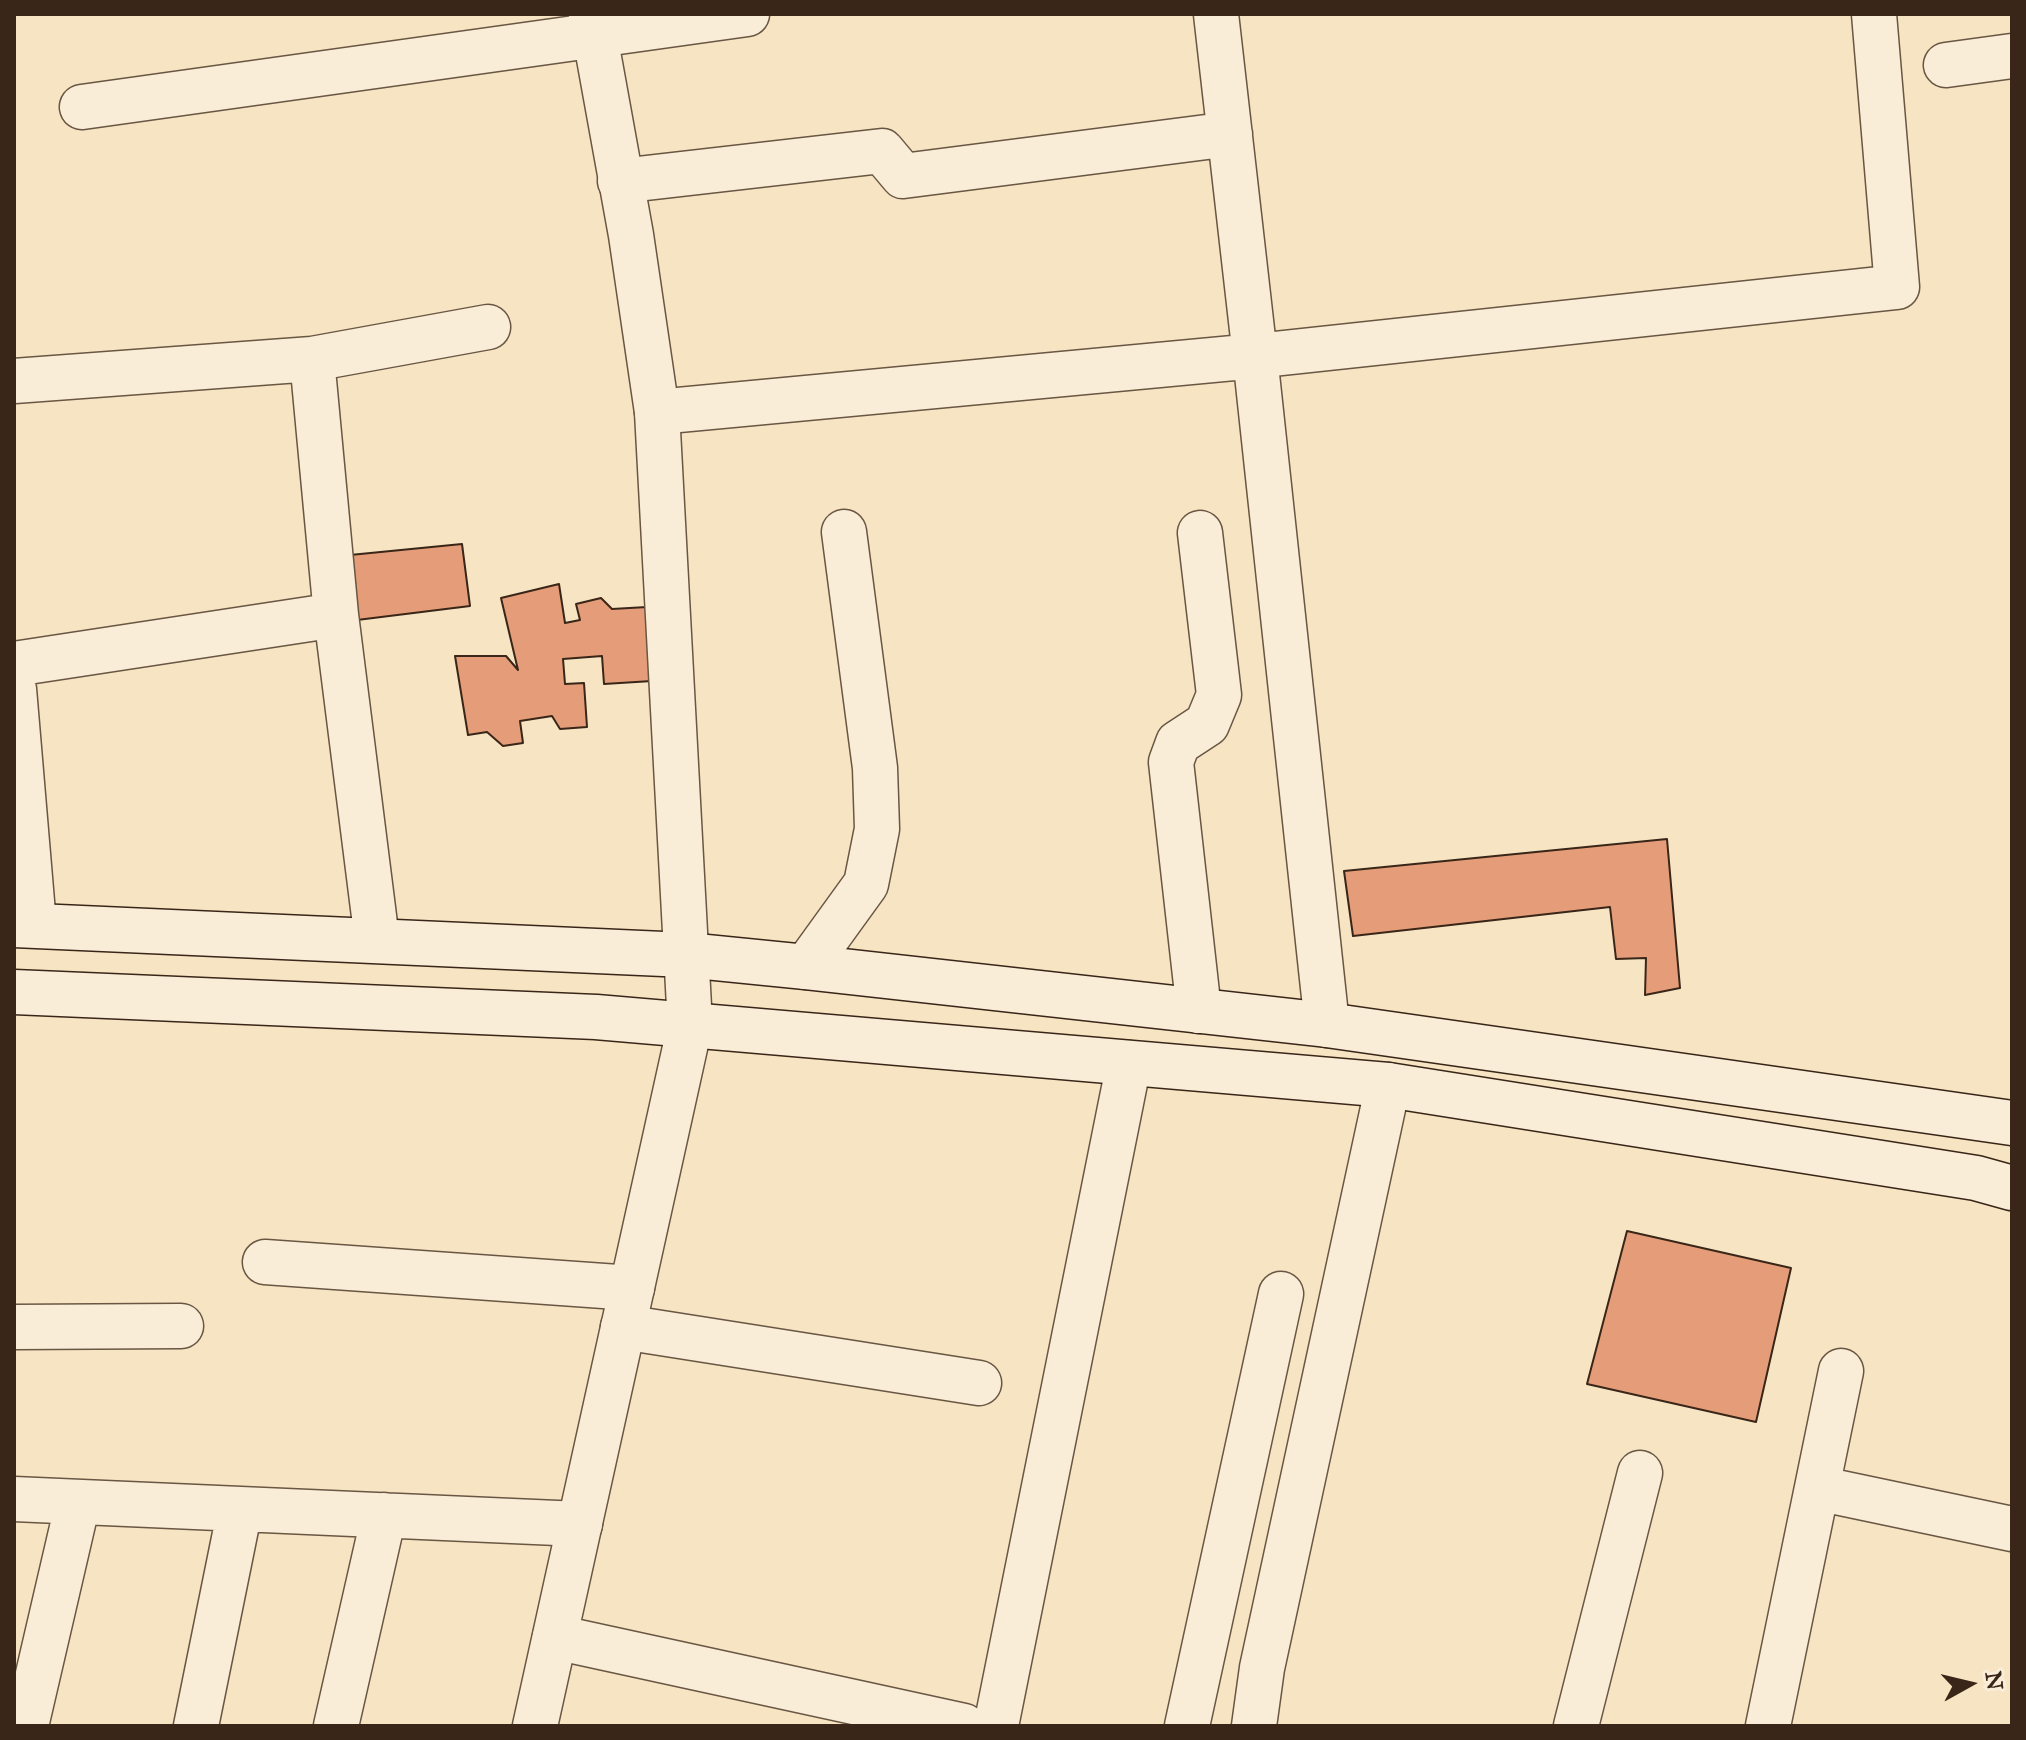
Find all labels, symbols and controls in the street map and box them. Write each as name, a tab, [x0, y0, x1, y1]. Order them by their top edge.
north arrow	[1930, 1644, 2010, 1724]
text: N	[1980, 1669, 2009, 1692]

